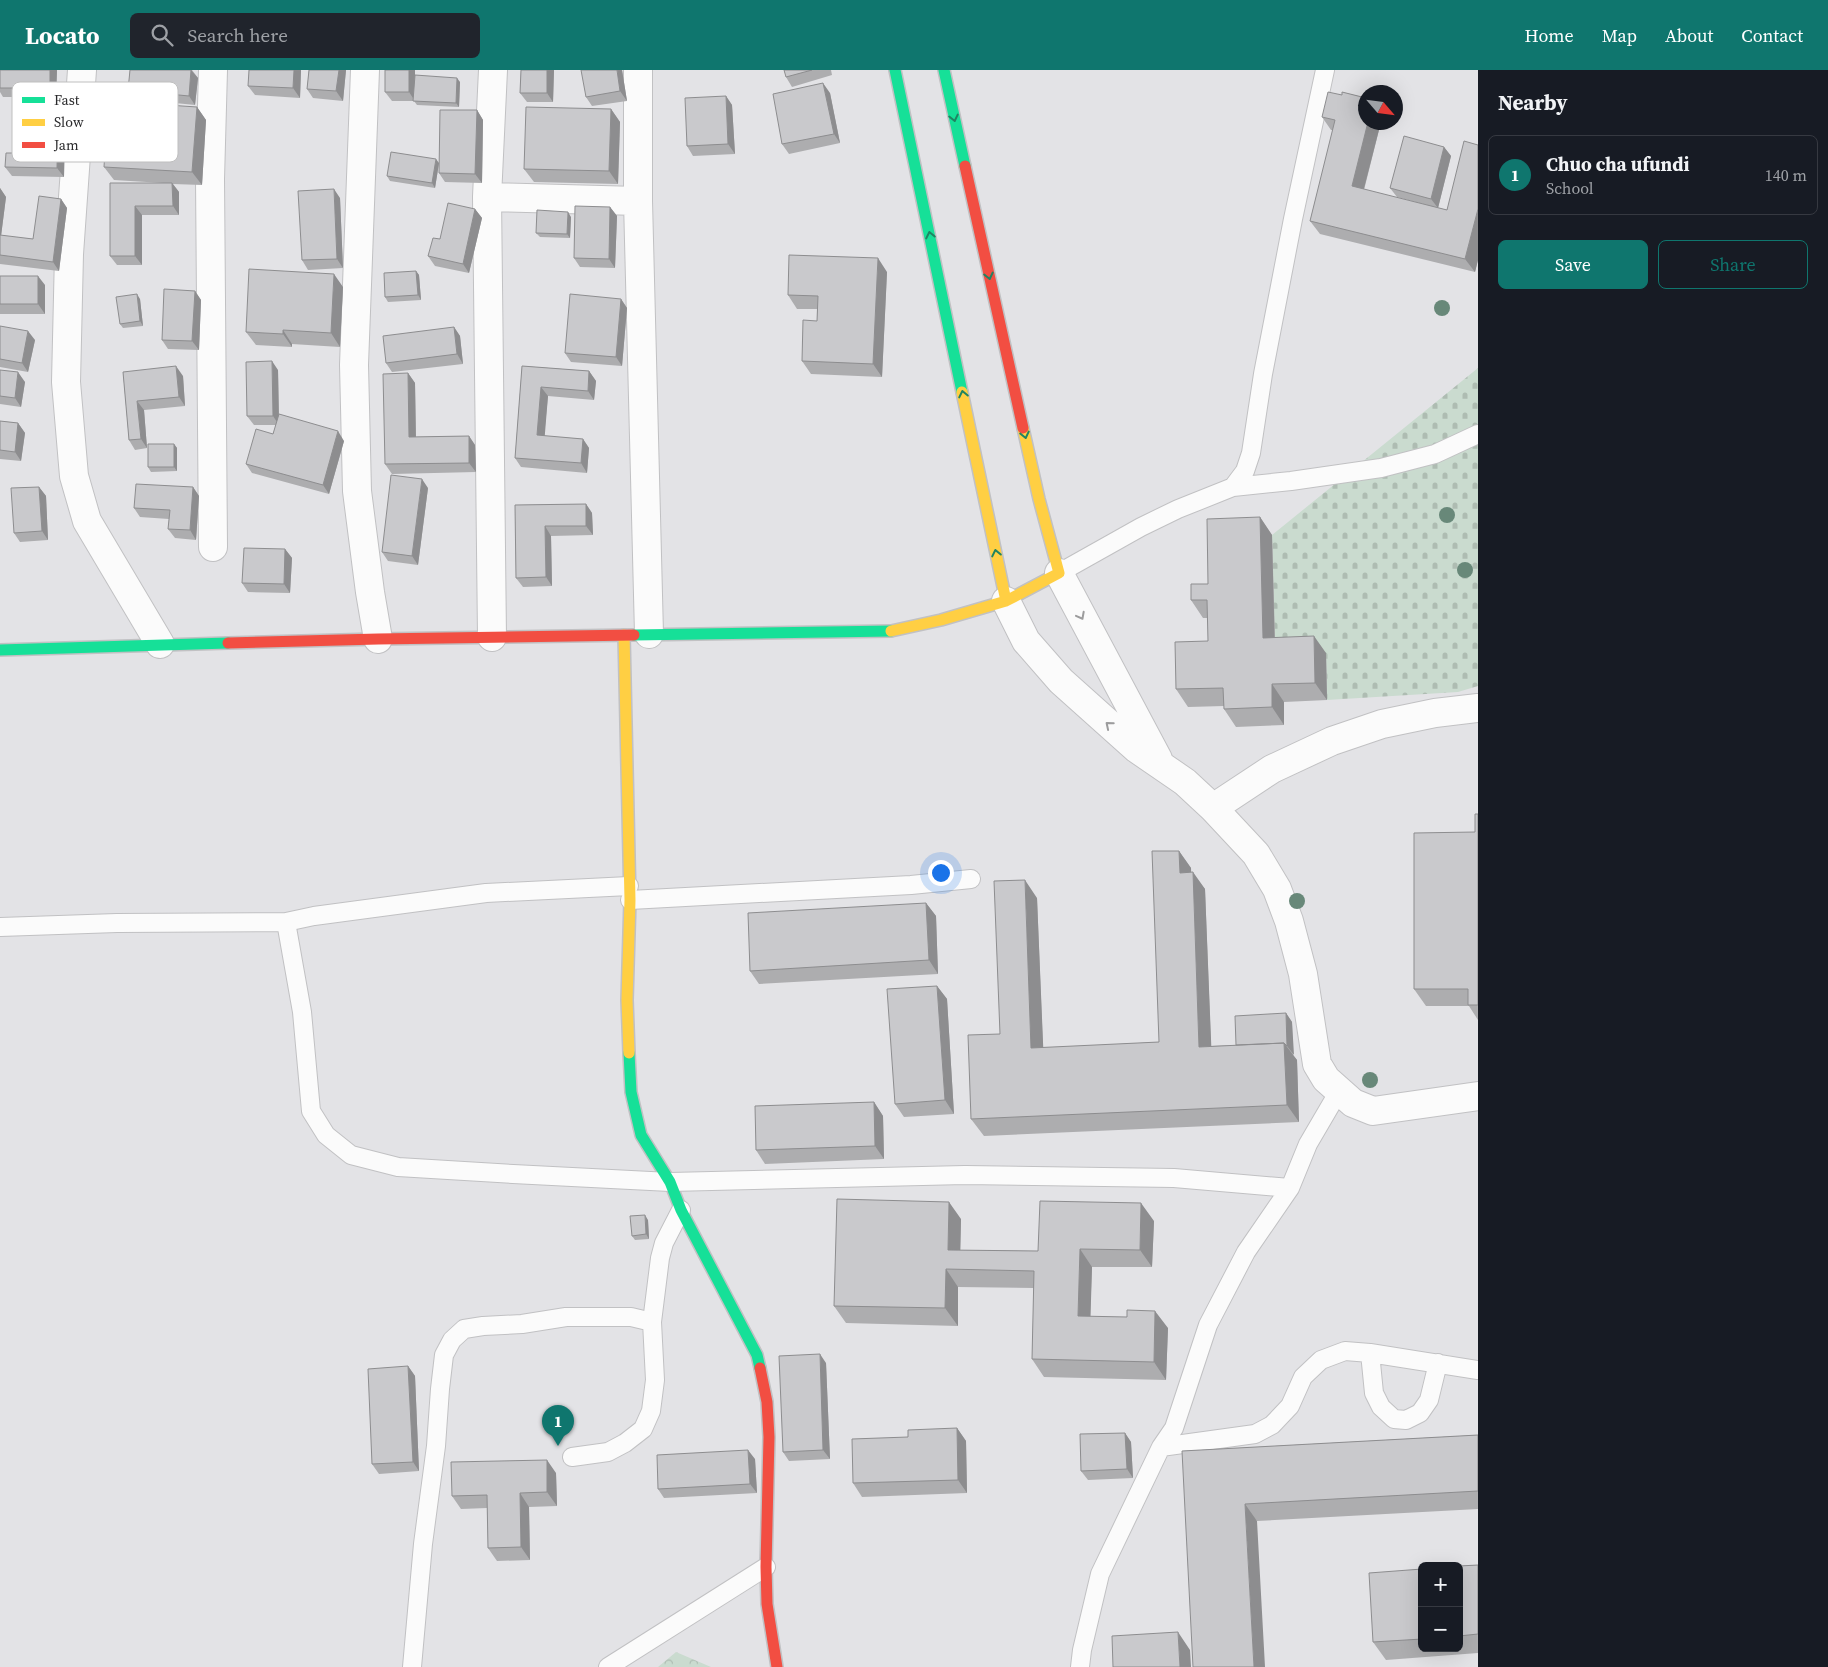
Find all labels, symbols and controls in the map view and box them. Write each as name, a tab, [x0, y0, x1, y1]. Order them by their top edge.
search box	[130, 13, 480, 58]
text: Locato	[25, 19, 100, 52]
icon: search	[148, 21, 176, 49]
text: Search here	[188, 22, 288, 48]
text: Home	[1525, 23, 1574, 48]
text: Map	[1602, 23, 1637, 48]
text: About	[1665, 23, 1713, 48]
text: Contact	[1741, 23, 1803, 48]
legend	[12, 82, 178, 162]
north arrow	[1358, 85, 1403, 130]
text: Nearby	[1498, 88, 1568, 117]
text: Fast	[54, 90, 80, 110]
text: Slow	[54, 112, 84, 132]
one-way arrow	[948, 113, 959, 122]
text: Jam	[53, 135, 79, 155]
text: Chuo cha ufundi	[1546, 151, 1690, 177]
text: 1	[1511, 164, 1519, 186]
text: 140 m	[1765, 164, 1807, 186]
text: School	[1546, 177, 1594, 199]
one-way arrow	[925, 231, 936, 239]
button: Save	[1498, 240, 1648, 289]
button: Share	[1658, 240, 1808, 289]
one-way arrow	[984, 272, 994, 281]
one-way arrow	[958, 390, 969, 399]
one-way arrow	[1019, 430, 1030, 439]
one-way arrow	[991, 549, 1002, 558]
one-way arrow	[1075, 611, 1085, 620]
one-way arrow	[1106, 722, 1115, 730]
your location	[928, 860, 954, 886]
pin: 1	[542, 1405, 574, 1446]
map controls	[1418, 1562, 1463, 1652]
button: +	[1418, 1562, 1463, 1607]
button: −	[1418, 1607, 1463, 1652]

